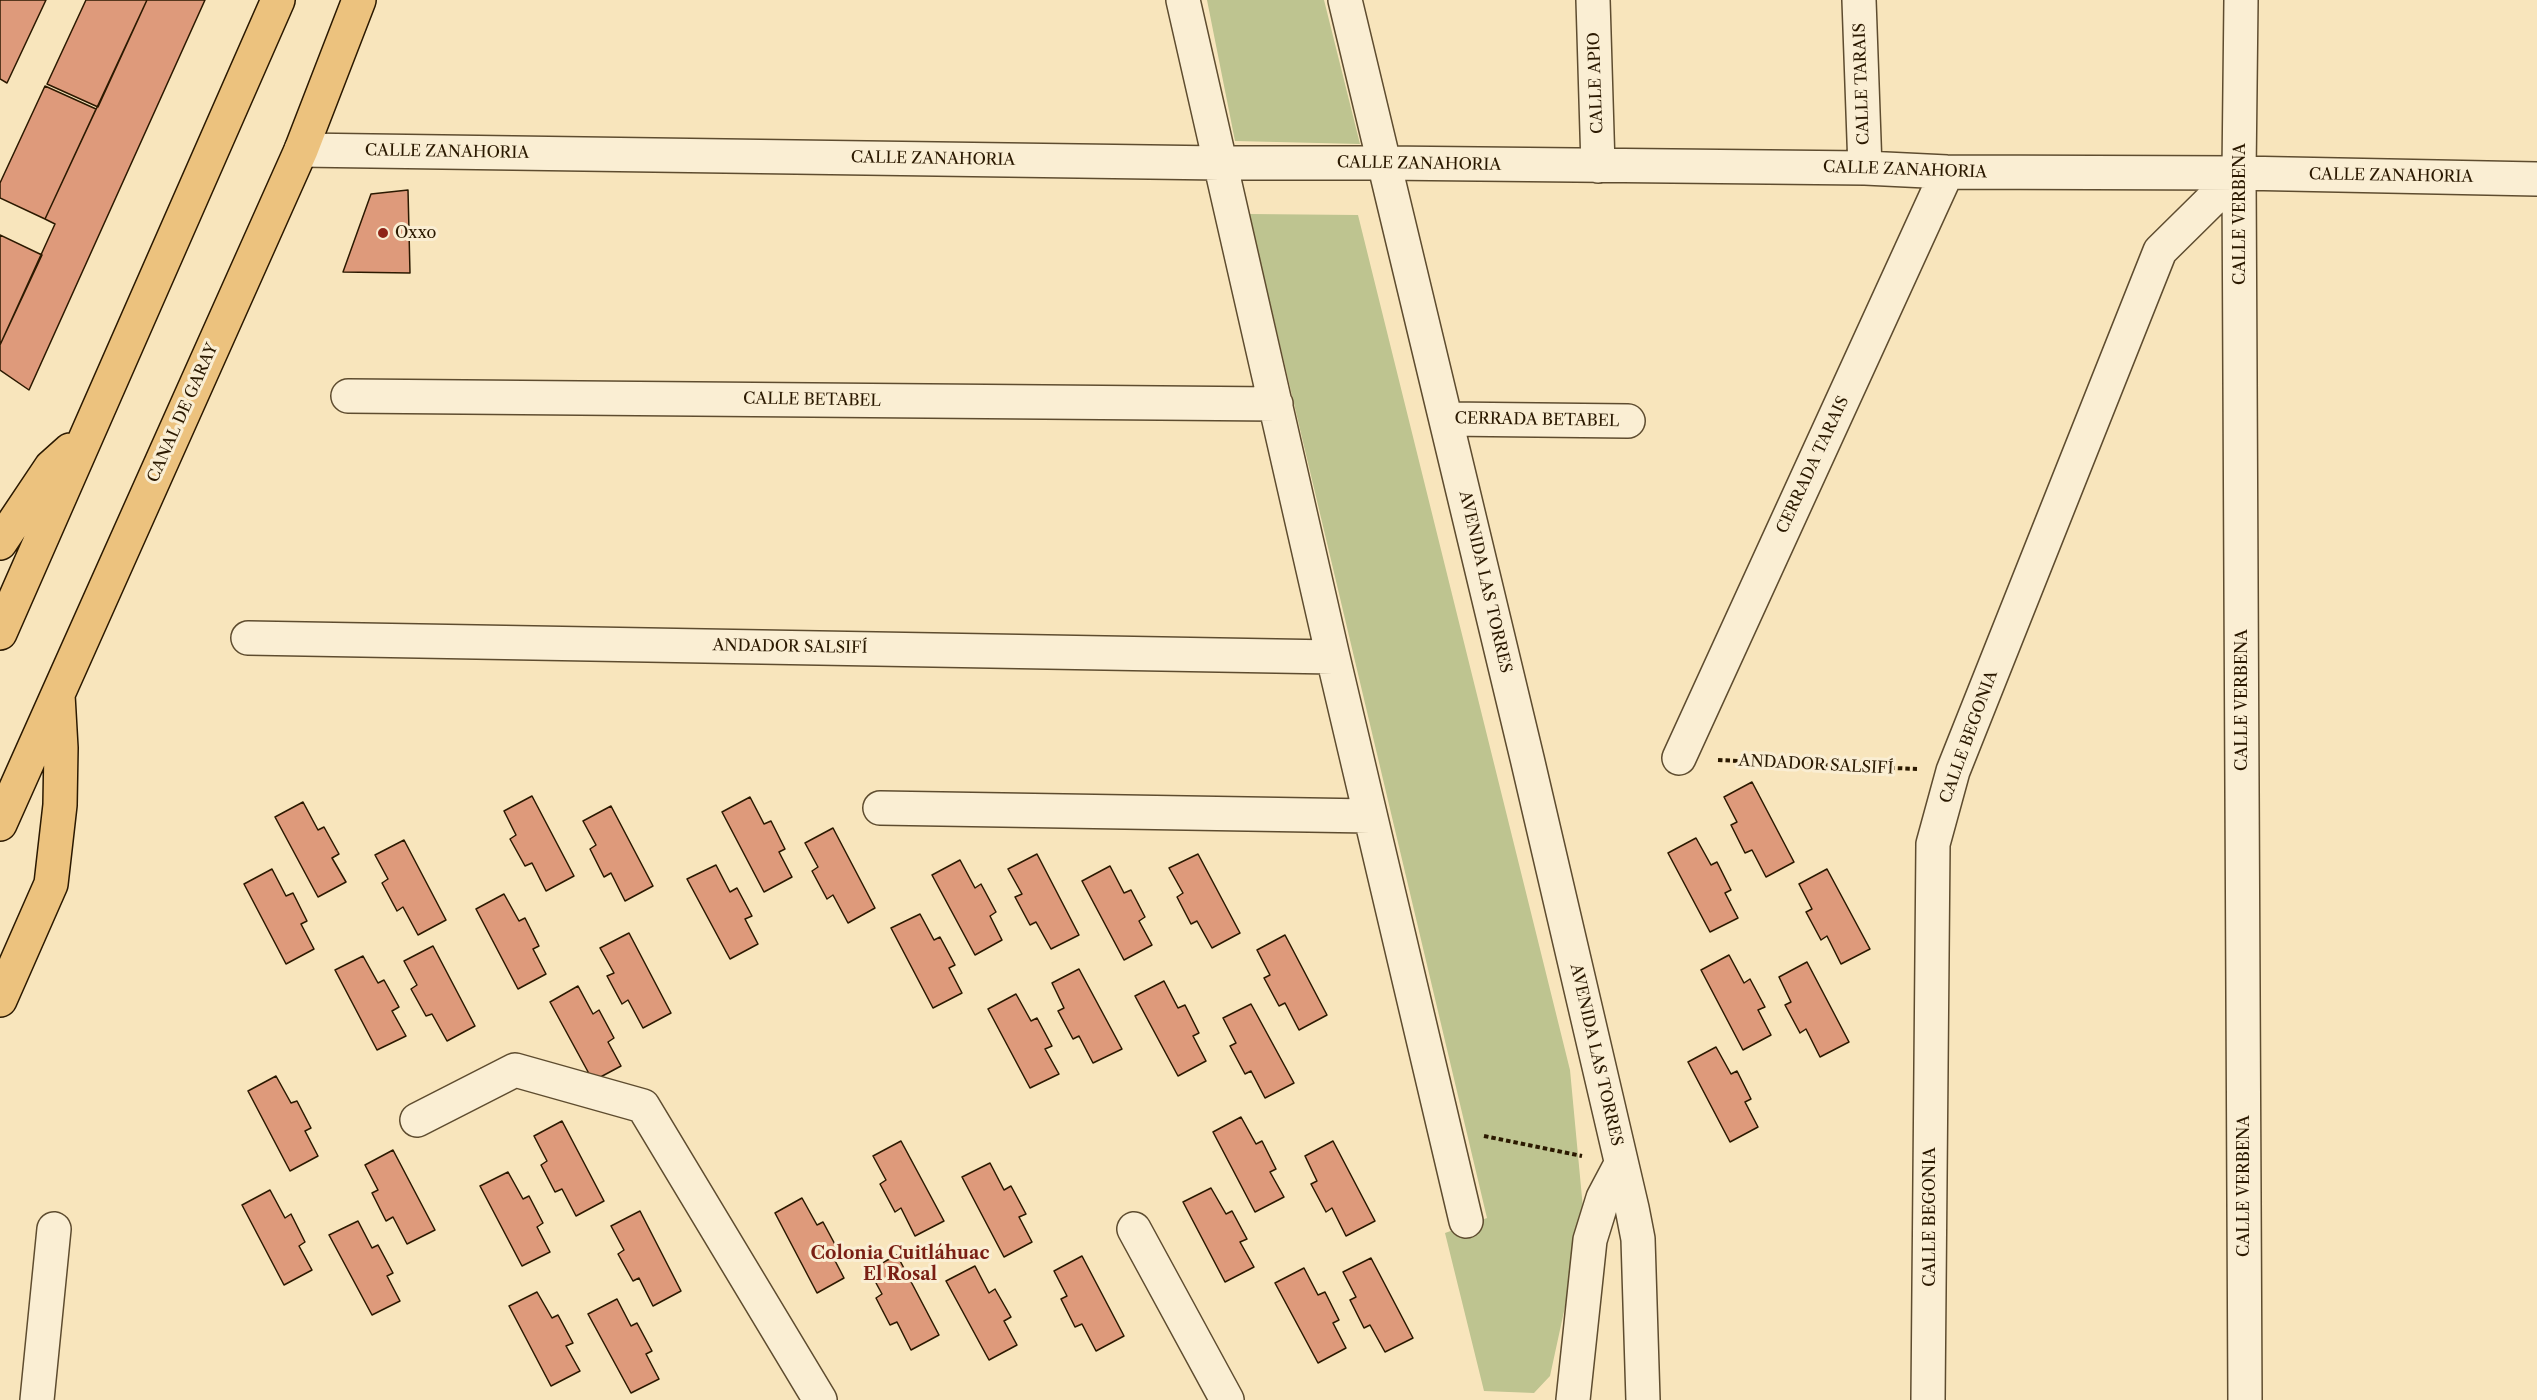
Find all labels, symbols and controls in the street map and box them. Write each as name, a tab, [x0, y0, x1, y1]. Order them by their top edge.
street label: CALLE TARAIS	[1850, 23, 1874, 145]
street label: CALLE APIO	[1585, 32, 1607, 134]
street label: CALLE ZANAHORIA	[365, 141, 529, 163]
street label: CALLE VERBENA	[2230, 143, 2250, 285]
street label: CALLE ZANAHORIA	[851, 148, 1015, 170]
street label: CALLE ZANAHORIA	[1337, 153, 1501, 175]
street label: CALLE ZANAHORIA	[1823, 158, 1987, 182]
street label: CALLE ZANAHORIA	[2309, 165, 2473, 187]
place label: Oxxo	[395, 223, 436, 243]
marker: Oxxo	[376, 226, 390, 240]
street label: CANAL DE GARAY	[144, 340, 222, 486]
street label: CALLE BETABEL	[743, 389, 881, 411]
street label: CERRADA TARAIS	[1773, 393, 1853, 537]
street label: CERRADA BETABEL	[1455, 409, 1619, 431]
street label: AVENIDA LAS TORRES	[1455, 489, 1515, 675]
street label: CALLE VERBENA	[2232, 629, 2252, 771]
street label: ANDADOR SALSIFÍ	[712, 636, 868, 658]
street label: CALLE BEGONIA	[1936, 668, 2002, 806]
street label: ANDADOR SALSIFÍ	[1738, 751, 1894, 779]
street label: AVENIDA LAS TORRES	[1566, 962, 1626, 1148]
street label: CALLE VERBENA	[2234, 1115, 2254, 1257]
street label: CALLE BEGONIA	[1920, 1147, 1940, 1287]
district label: Colonia Cuitláhuac El Rosal	[811, 1243, 989, 1286]

